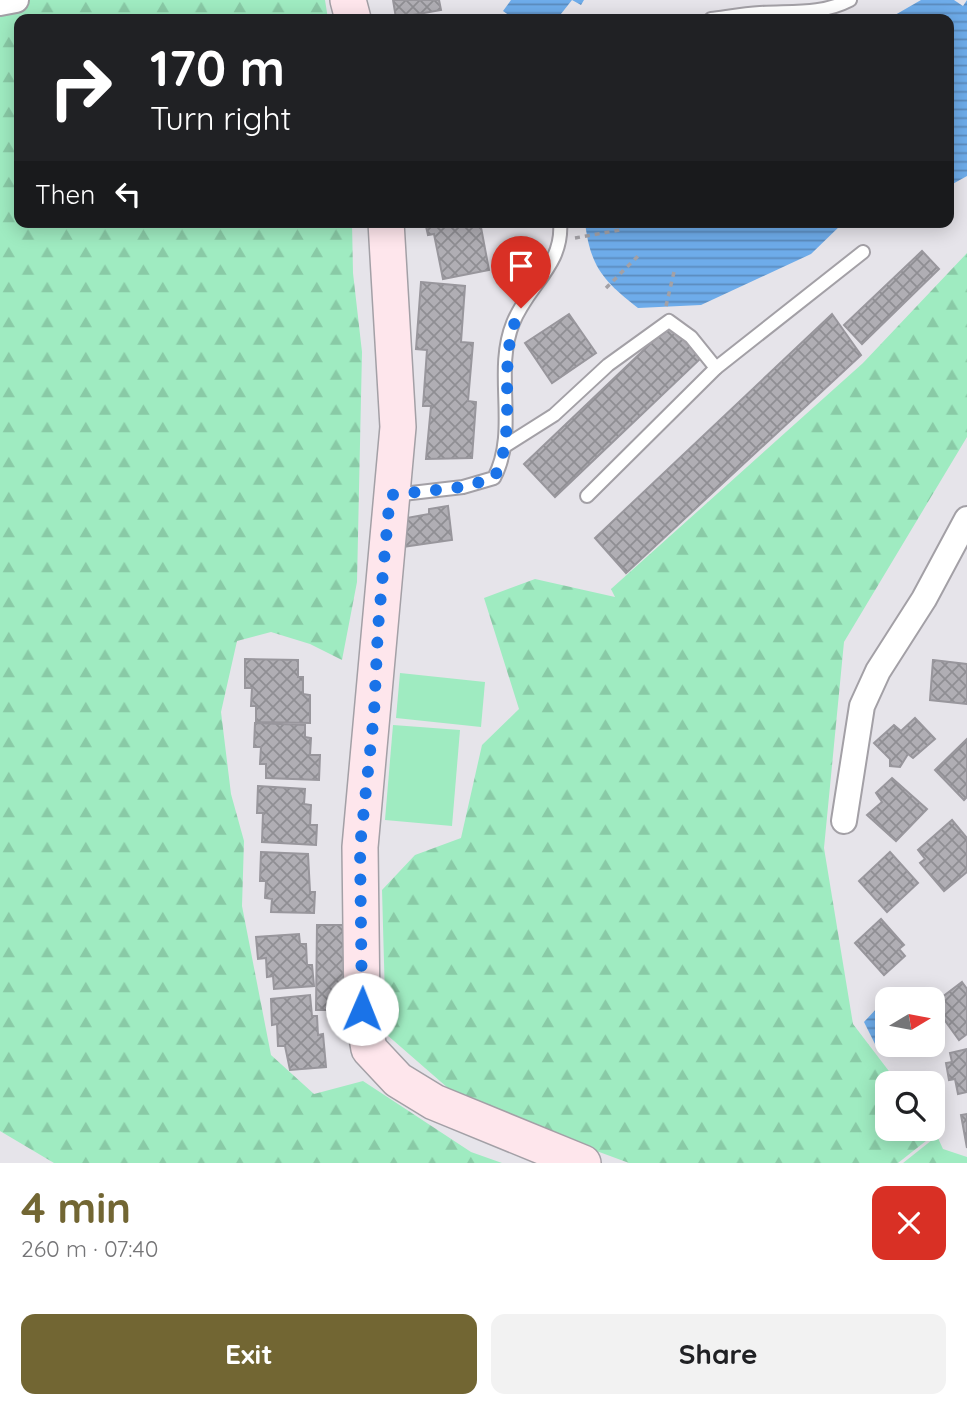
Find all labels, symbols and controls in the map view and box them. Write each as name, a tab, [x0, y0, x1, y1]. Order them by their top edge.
text: 170 m	[150, 37, 285, 98]
icon: right	[35, 42, 126, 133]
text: Turn right	[150, 98, 291, 138]
icon: left	[109, 175, 147, 213]
text: Then	[35, 178, 95, 211]
pin	[491, 236, 551, 308]
icon: arrive	[502, 247, 540, 285]
position arrow	[325, 972, 399, 1046]
north arrow	[875, 987, 945, 1057]
map controls	[875, 987, 945, 1141]
button: search	[875, 1071, 945, 1141]
text: 4 min	[21, 1181, 131, 1234]
button: close	[872, 1186, 946, 1260]
text: 260 m · 07:40	[21, 1234, 158, 1263]
button: Exit	[21, 1314, 477, 1394]
button: Share	[491, 1314, 946, 1394]

